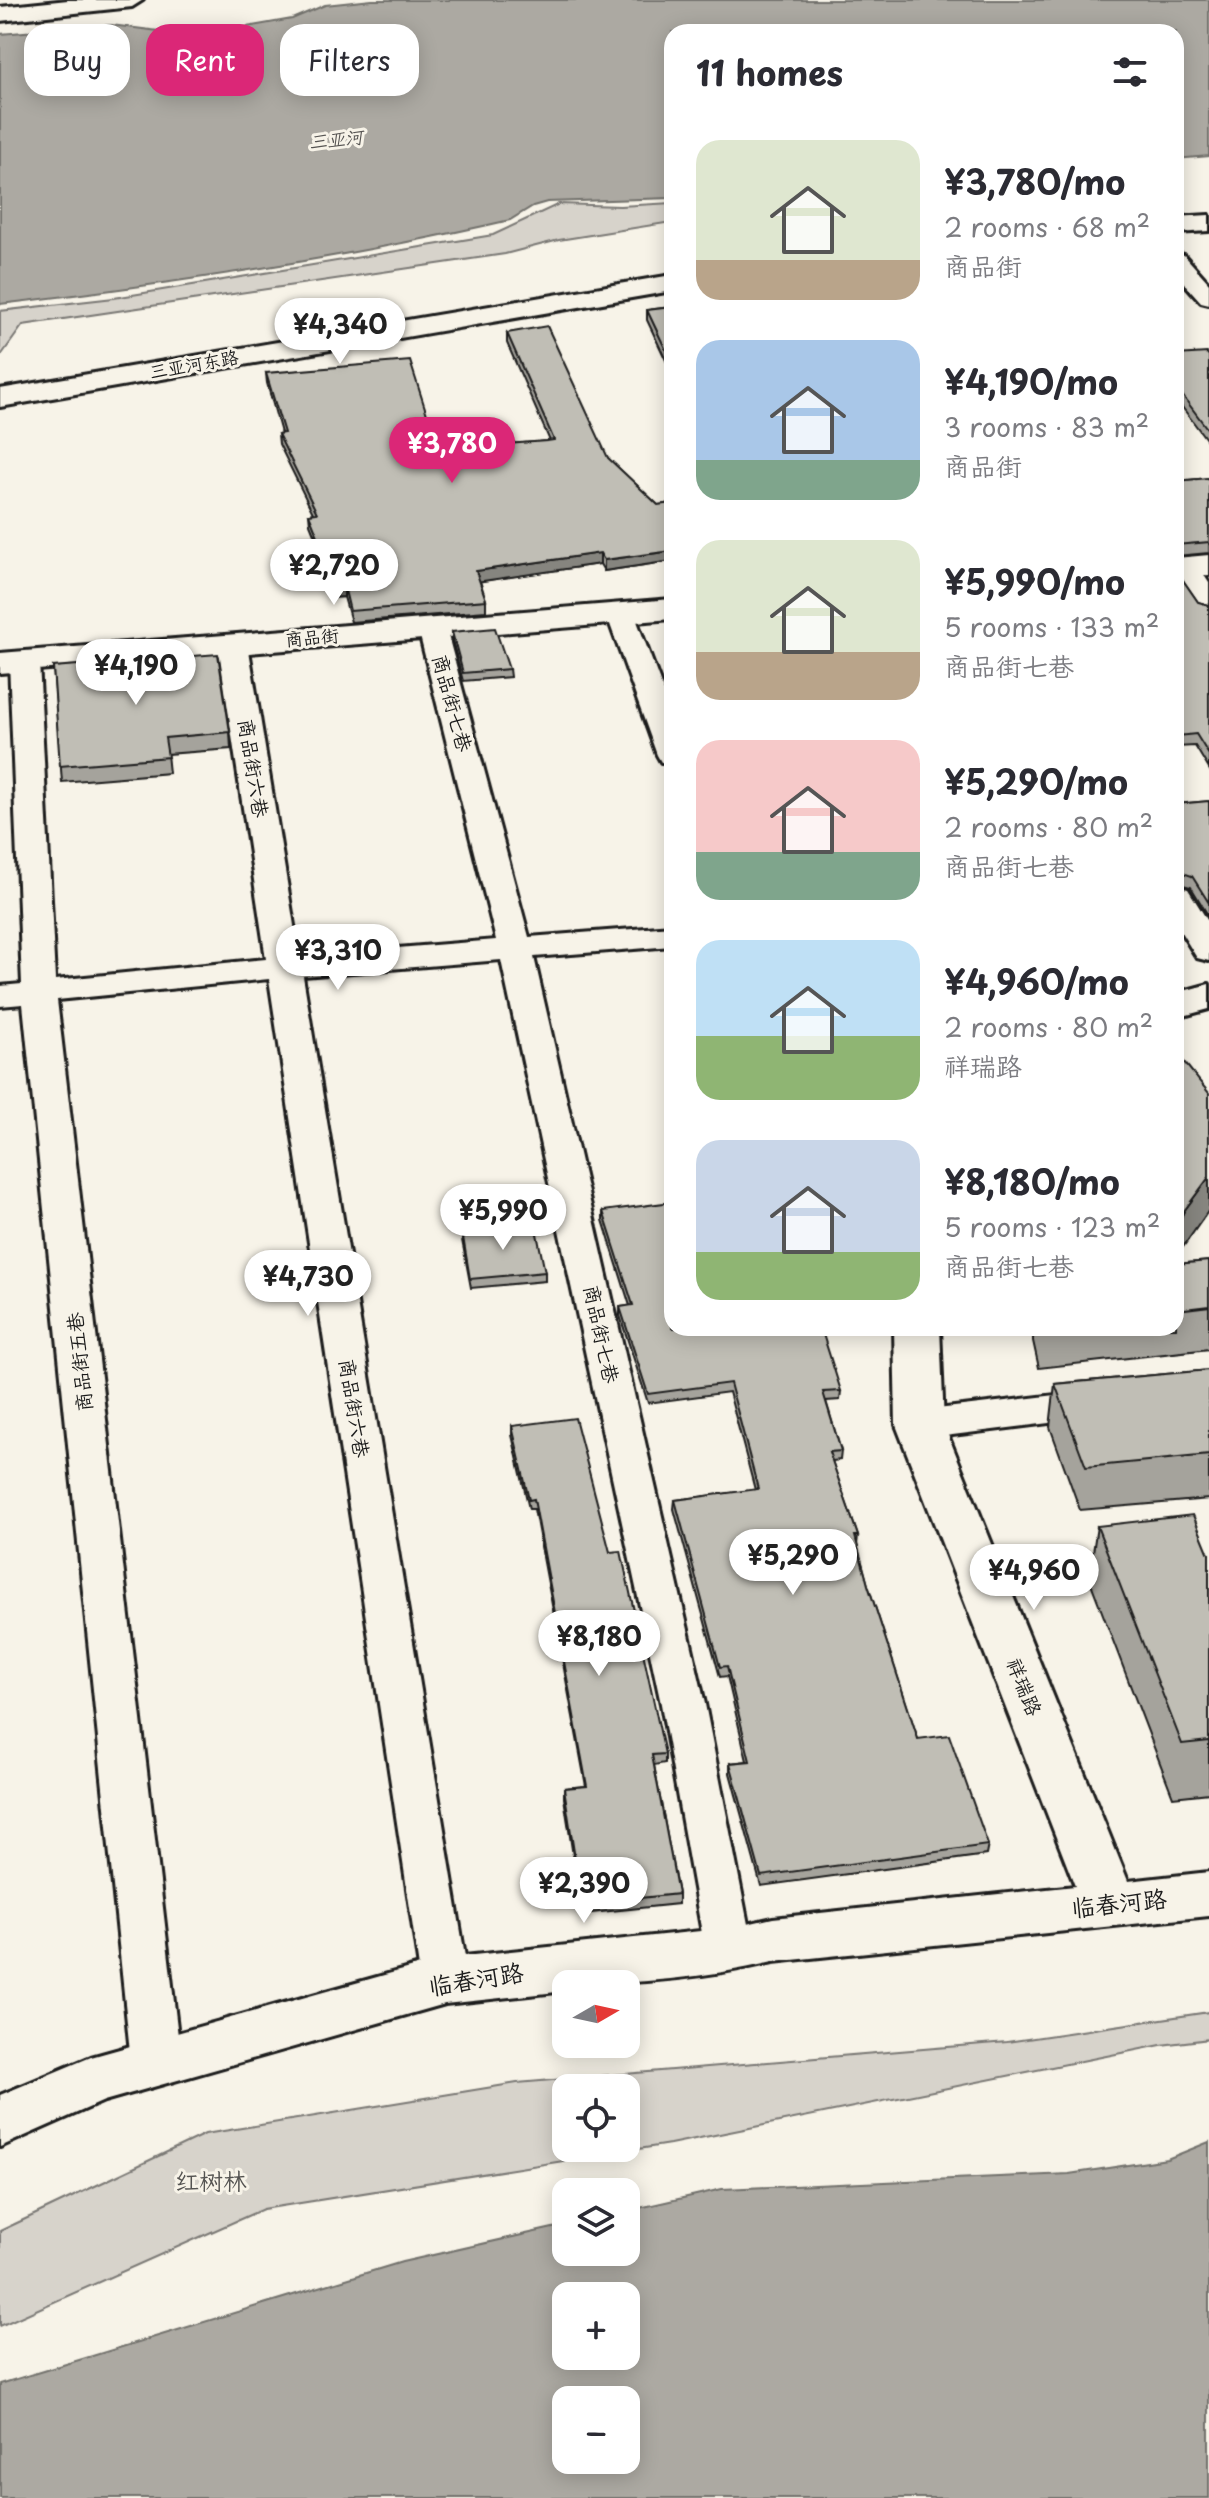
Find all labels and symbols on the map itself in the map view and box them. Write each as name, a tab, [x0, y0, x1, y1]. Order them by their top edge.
water label: 三亚河	[308, 122, 367, 155]
pin: ¥4,340	[275, 298, 405, 366]
street label: 三亚河东路	[147, 342, 240, 385]
pin: ¥3,780	[387, 417, 517, 485]
pin: ¥2,720	[269, 539, 399, 607]
street label: 商品街	[284, 621, 340, 652]
pin: ¥4,190	[71, 639, 201, 707]
street label: 商品街七巷	[426, 651, 481, 756]
street label: 商品街六巷	[231, 716, 277, 821]
pin: ¥3,310	[273, 924, 403, 992]
pin: ¥5,990	[438, 1184, 568, 1252]
pin: ¥4,730	[243, 1250, 373, 1318]
street label: 商品街七巷	[577, 1282, 627, 1387]
street label: 商品街五巷	[59, 1310, 99, 1413]
street label: 商品街六巷	[332, 1356, 378, 1461]
pin: ¥5,290	[728, 1529, 858, 1597]
pin: ¥4,960	[969, 1544, 1099, 1612]
pin: ¥8,180	[534, 1610, 664, 1678]
street label: 祥瑞路	[1000, 1653, 1050, 1721]
pin: ¥2,390	[519, 1857, 649, 1925]
street label: 临春河路	[1069, 1879, 1168, 1925]
street label: 临春河路	[425, 1953, 526, 2003]
north arrow	[552, 1970, 640, 2058]
park label: 红树林	[175, 2162, 247, 2198]

